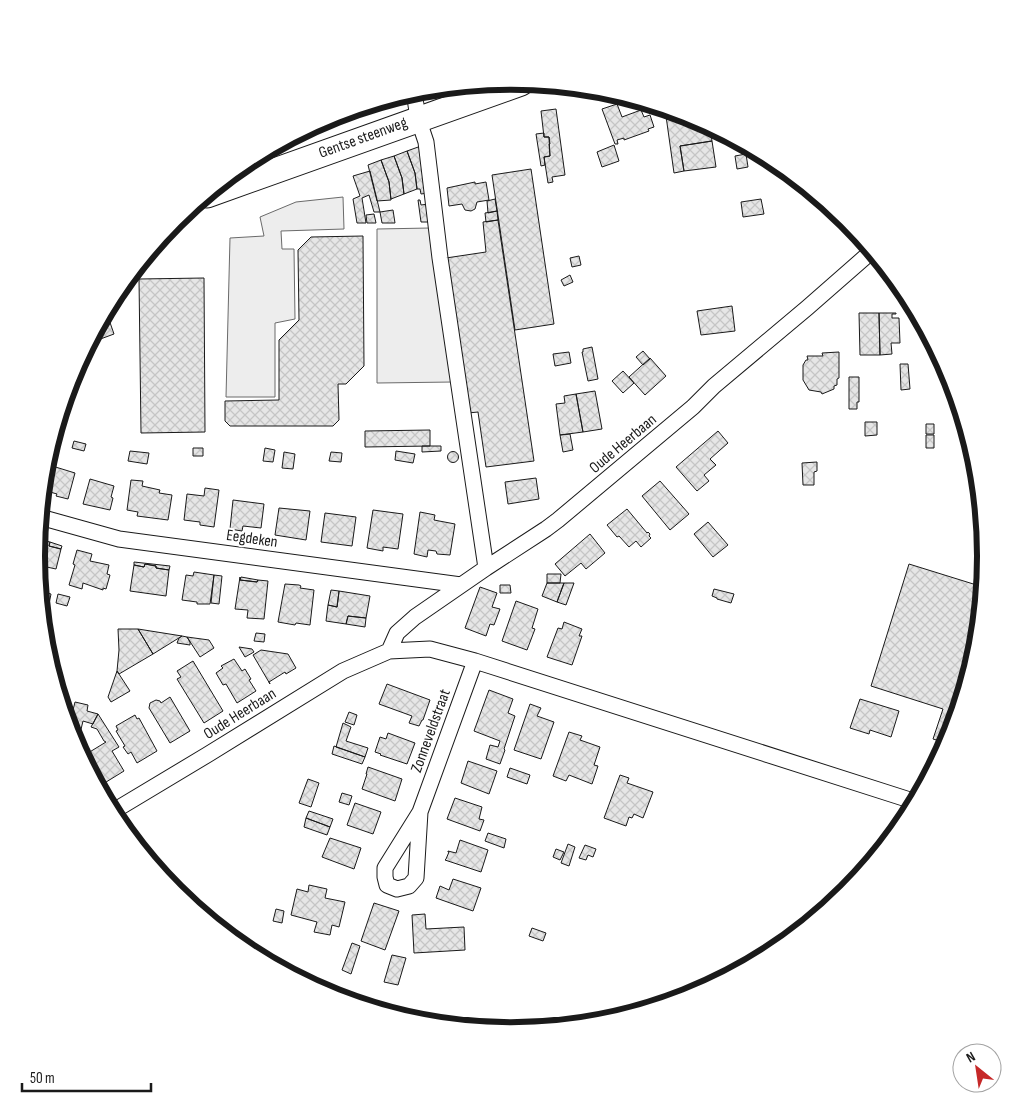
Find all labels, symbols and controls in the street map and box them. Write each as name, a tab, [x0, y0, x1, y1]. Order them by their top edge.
street label: Gentse steenweg	[316, 113, 410, 163]
street label: Oude Heerbaan	[586, 410, 660, 478]
street label: Eegdeken	[225, 526, 279, 552]
street label: Oude Heerbaan	[200, 684, 280, 744]
street label: Zonneveldstraat	[407, 687, 455, 775]
north arrow	[952, 1043, 1002, 1093]
text: N	[963, 1048, 978, 1066]
scale bar	[22, 1060, 151, 1092]
text: 50 m	[30, 1069, 55, 1088]

